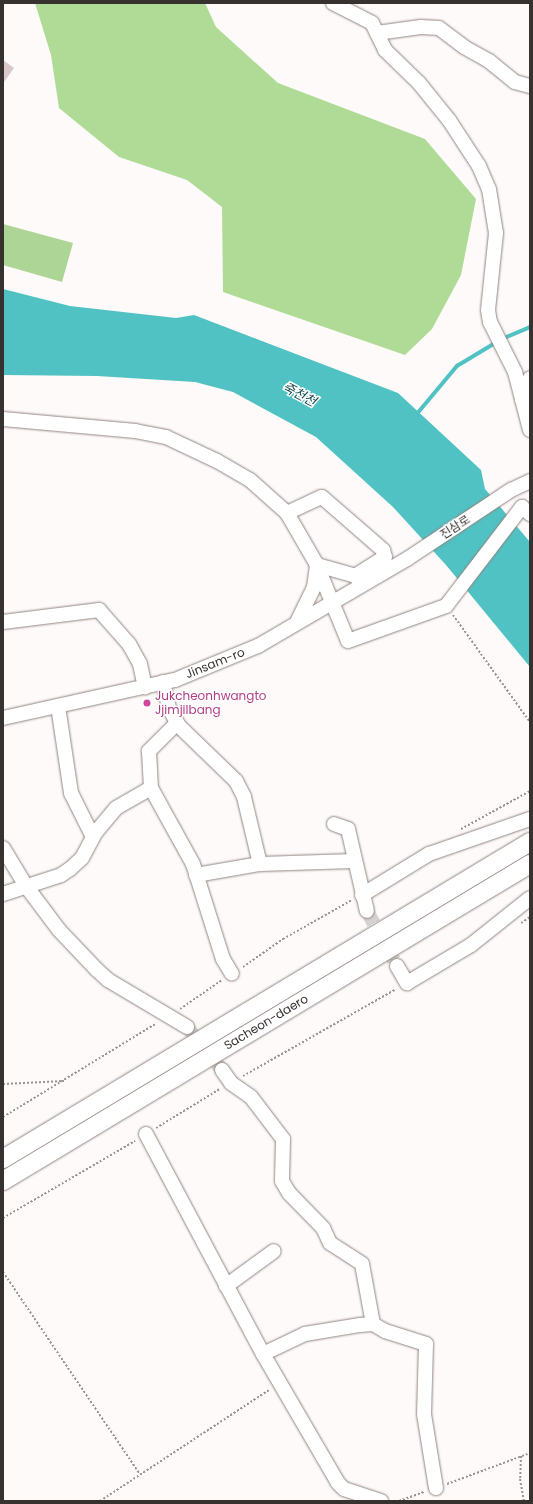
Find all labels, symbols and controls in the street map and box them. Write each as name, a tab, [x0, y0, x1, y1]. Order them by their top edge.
water label: 죽천천	[279, 380, 319, 410]
street label: 진삼로	[437, 512, 473, 542]
street label: Jinsam-ro	[183, 645, 247, 681]
place label: Jukcheonhwangto Jjimjilbang	[155, 689, 266, 717]
marker: Jukcheonhwangto Jjimjilbang	[142, 698, 152, 708]
street label: Sacheon-daero	[221, 991, 311, 1053]

